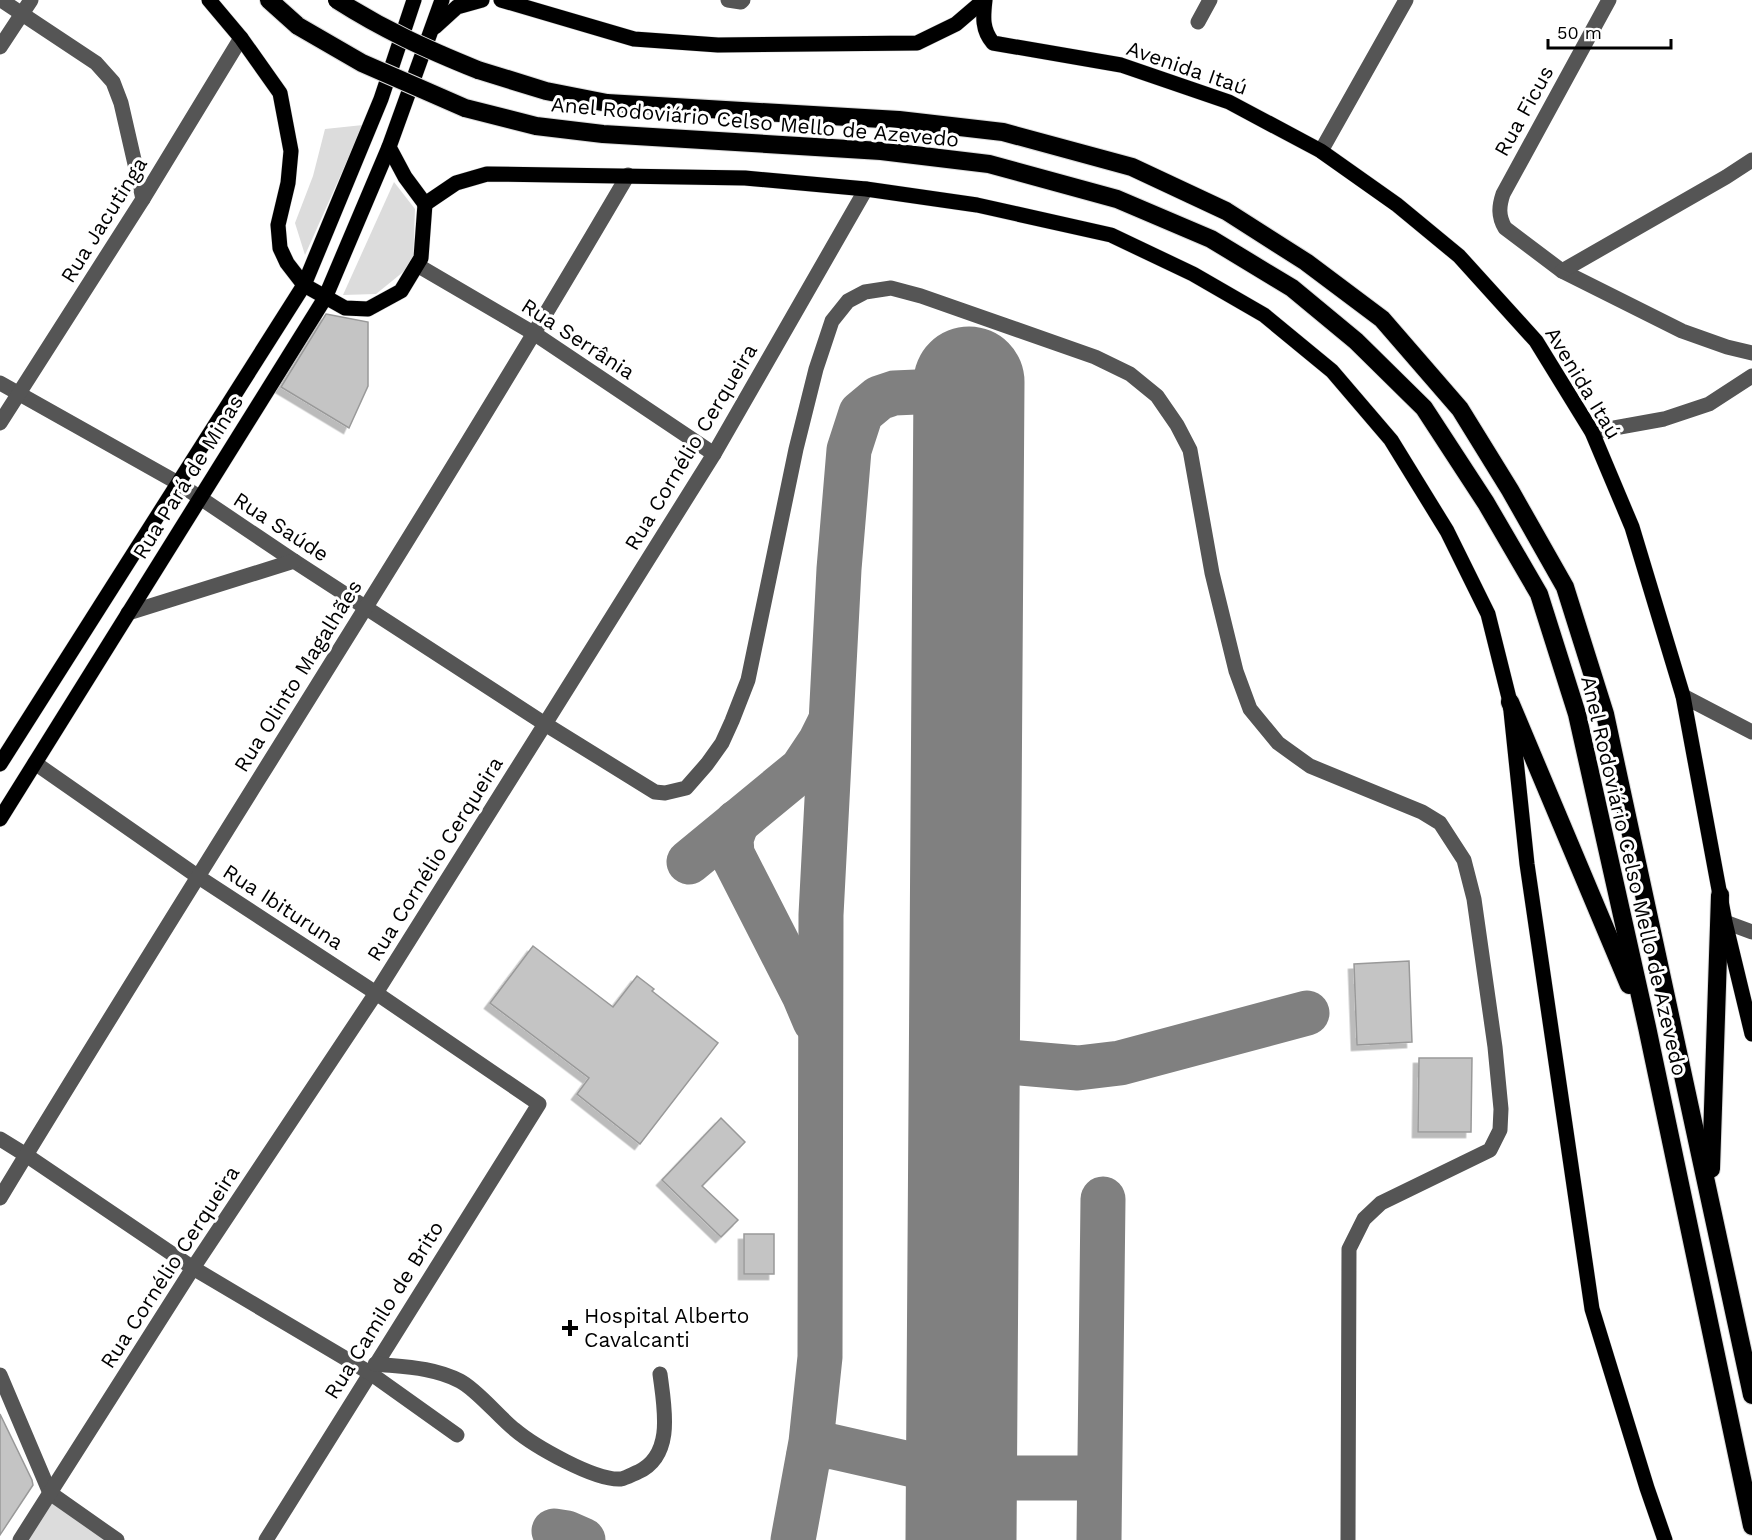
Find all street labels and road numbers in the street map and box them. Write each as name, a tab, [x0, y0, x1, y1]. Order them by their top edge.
street label: Avenida Itaú	[1123, 35, 1251, 100]
street label: Rua Ficus	[1489, 61, 1559, 160]
street label: Anel Rodoviário Celso Mello de Azevedo	[550, 91, 960, 152]
street label: Rua Jacutinga	[55, 152, 152, 287]
street label: Rua Serrânia	[517, 293, 640, 385]
street label: Avenida Itaú	[1540, 322, 1627, 443]
street label: Rua Cornélio Cerqueira	[619, 339, 762, 555]
street label: Rua Pará de Minas	[127, 390, 248, 563]
street label: Rua Saúde	[229, 487, 334, 567]
street label: Rua Olinto Magalhães	[228, 575, 367, 776]
street label: Anel Rodoviário Celso Mello de Azevedo	[1576, 674, 1693, 1078]
street label: Rua Cornélio Cerqueira	[361, 752, 508, 966]
street label: Rua Ibituruna	[218, 858, 348, 955]
street label: Rua Cornélio Cerqueira	[95, 1161, 245, 1373]
street label: Rua Camilo de Brito	[319, 1216, 449, 1403]

